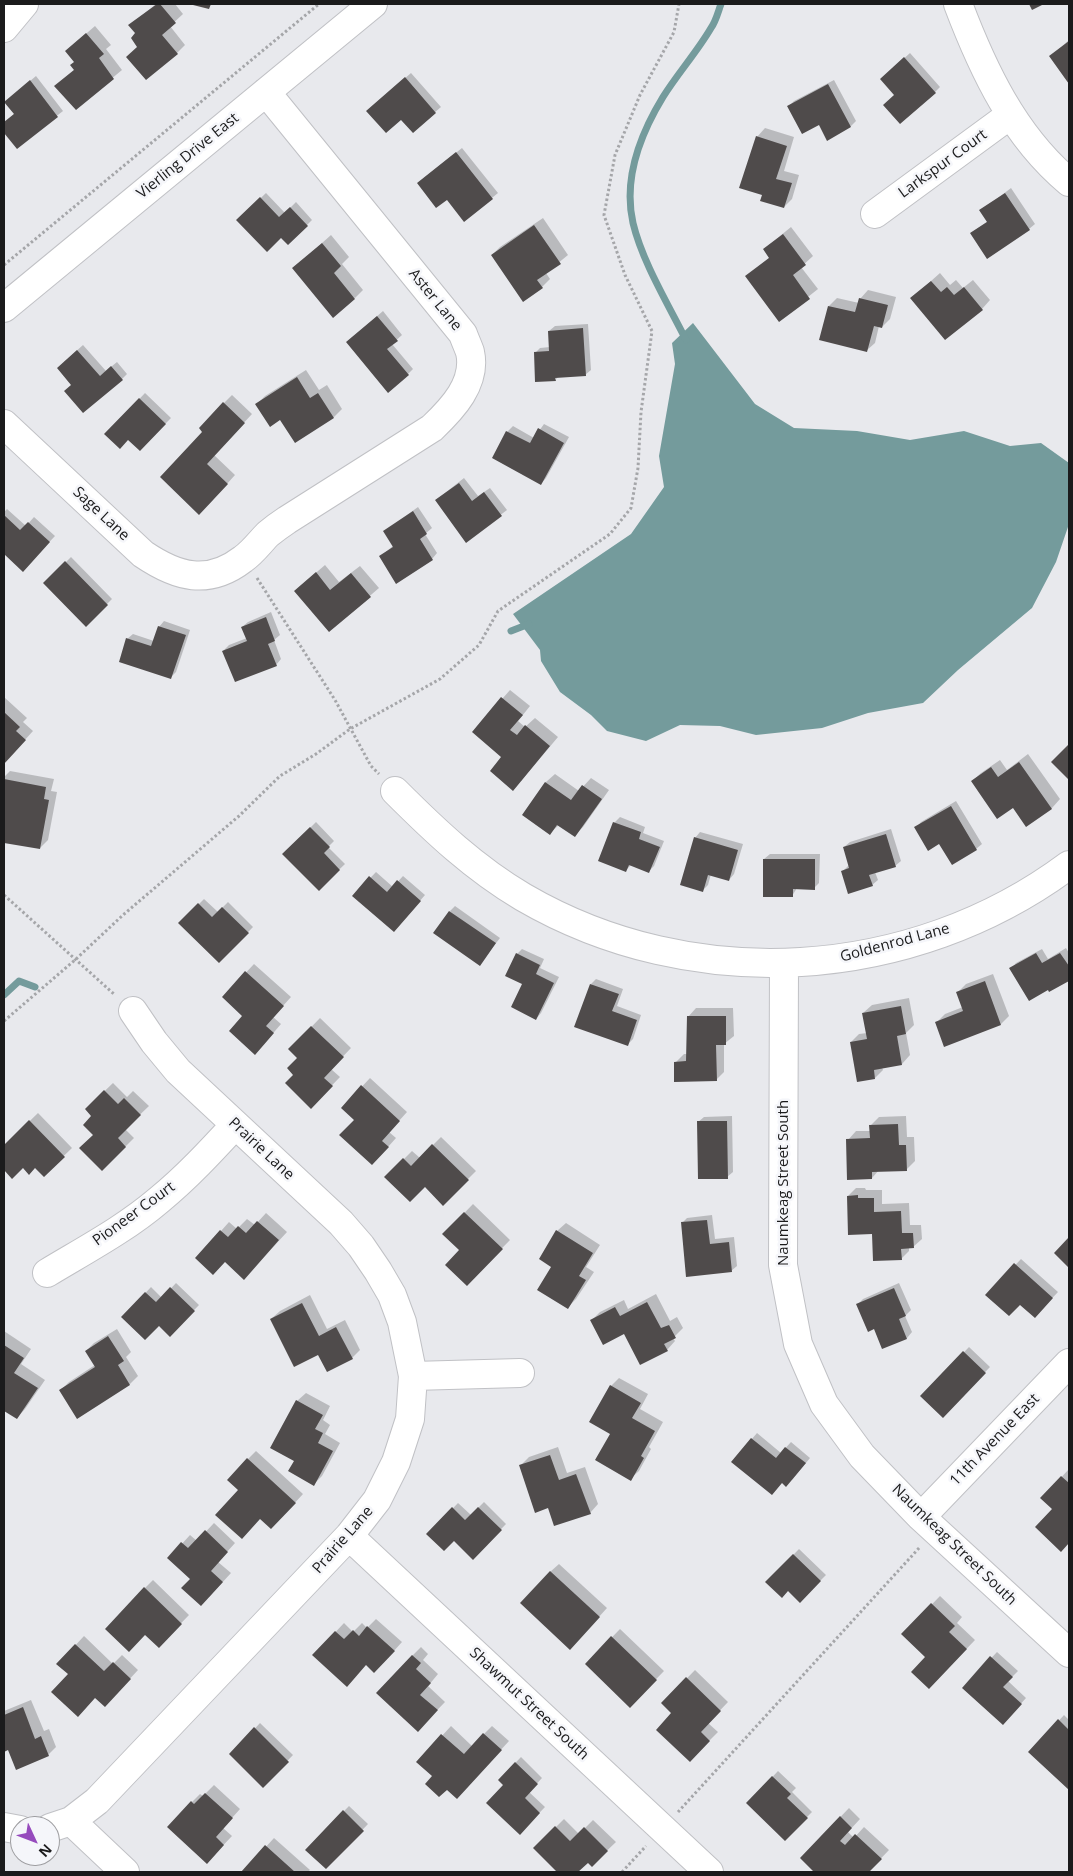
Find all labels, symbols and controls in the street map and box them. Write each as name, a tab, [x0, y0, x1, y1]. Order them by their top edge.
street label: Vierling Drive East	[133, 109, 243, 203]
street label: Larkspur Court	[895, 126, 991, 202]
street label: Aster Lane	[405, 265, 465, 335]
street label: Sage Lane	[69, 483, 133, 545]
street label: Goldenrod Lane	[838, 920, 952, 966]
street label: Naumkeag Street South	[775, 1100, 793, 1266]
street label: Prairie Lane	[224, 1114, 298, 1184]
street label: Pioneer Court	[89, 1178, 179, 1250]
street label: 11th Avenue East	[947, 1390, 1043, 1490]
street label: Naumkeag Street South	[888, 1481, 1020, 1609]
street label: Prairie Lane	[309, 1503, 377, 1577]
street label: Shawmut Street South	[466, 1644, 592, 1764]
north arrow	[10, 1816, 60, 1866]
text: N	[35, 1840, 56, 1862]

